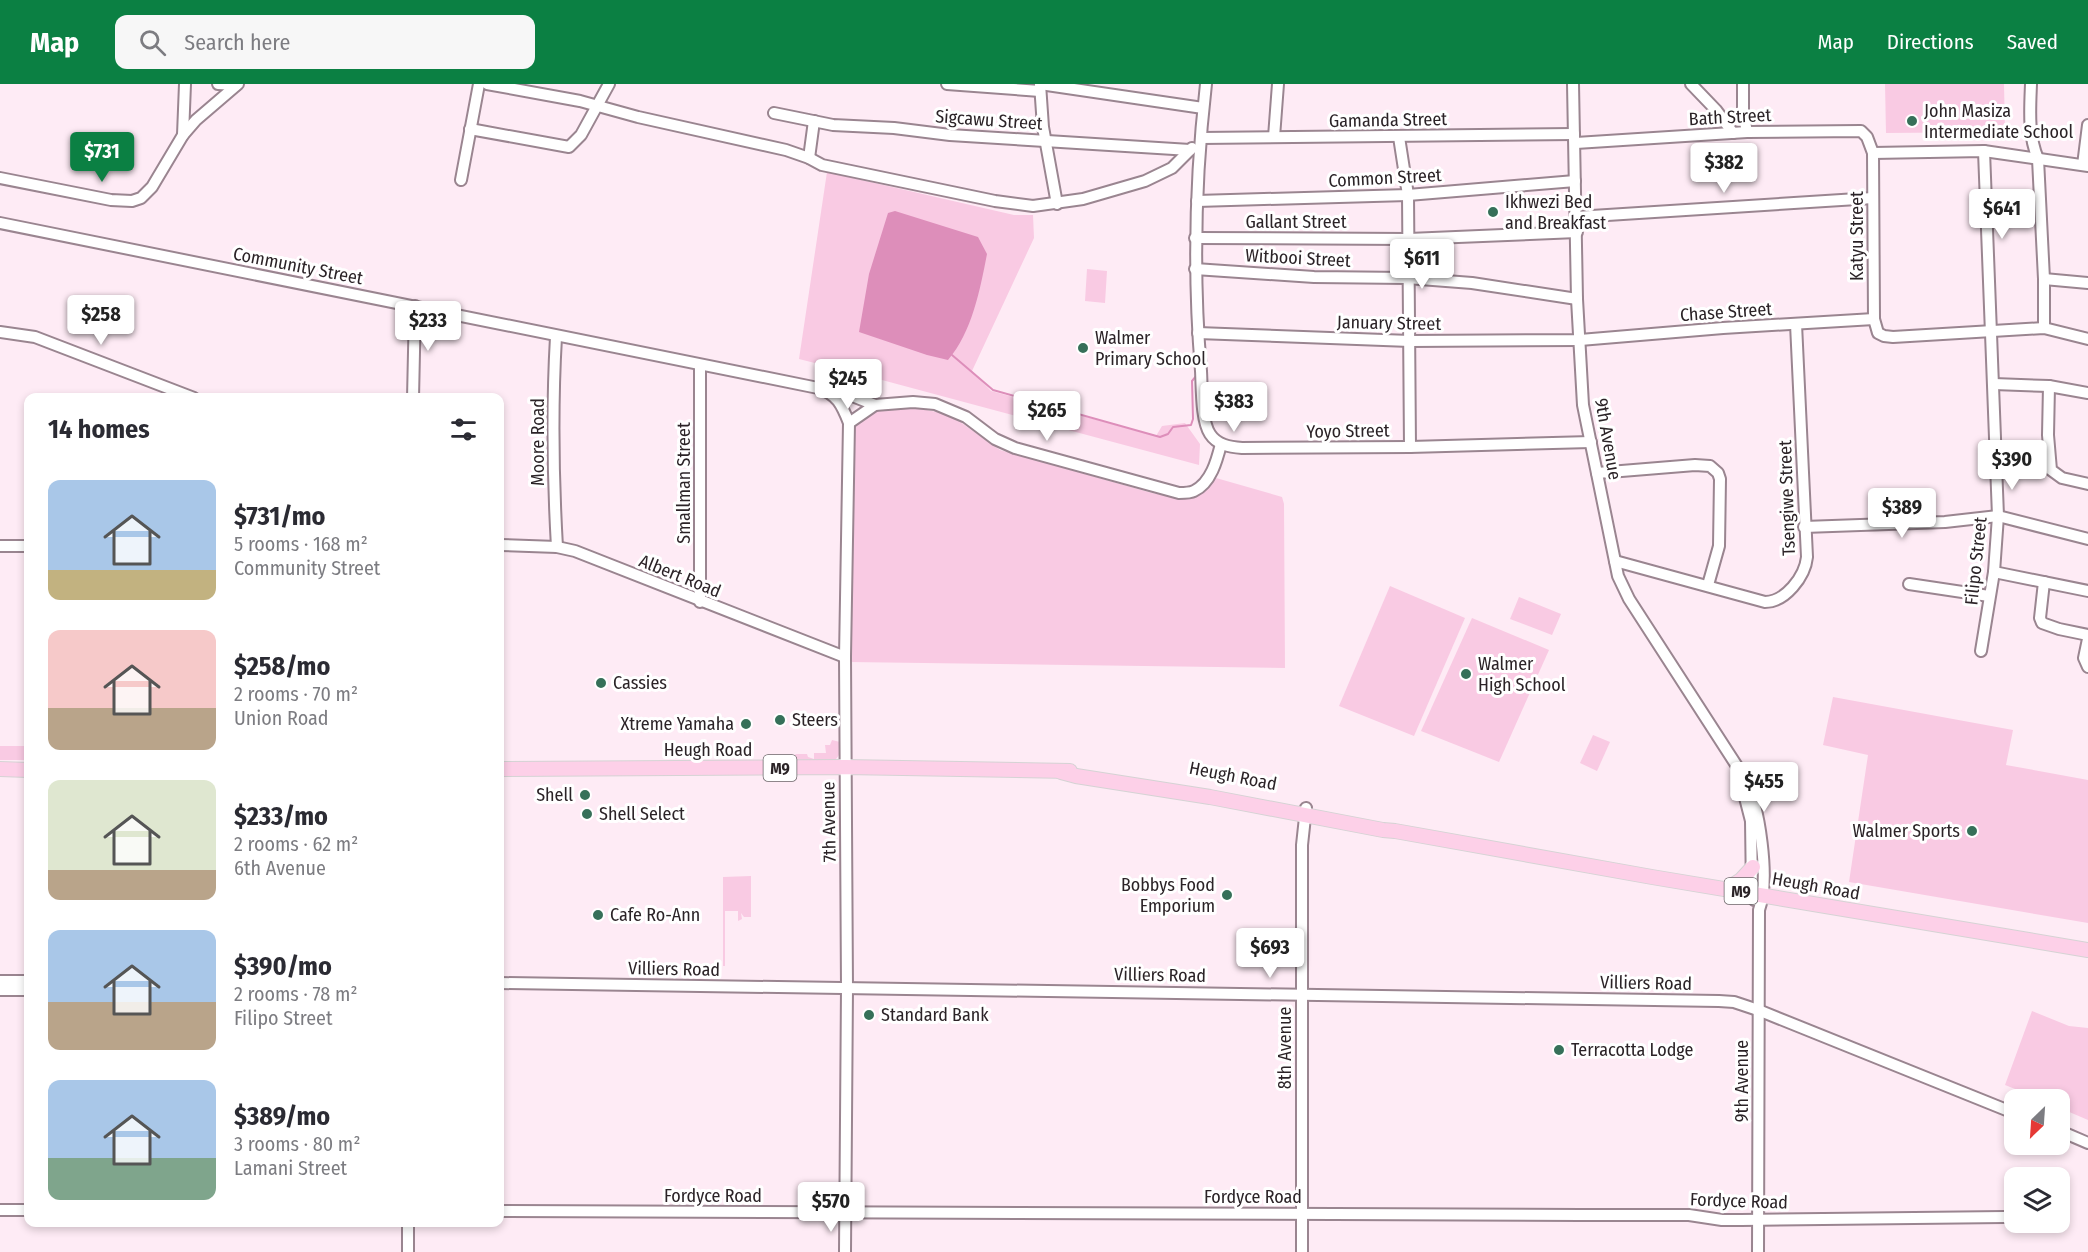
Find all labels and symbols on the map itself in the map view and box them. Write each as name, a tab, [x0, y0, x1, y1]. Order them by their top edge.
place label: John Masiza Intermediate School	[1924, 100, 2074, 143]
street label: Bath Street	[1688, 104, 1772, 130]
street label: Sigcawu Street	[935, 105, 1044, 135]
street label: Gamanda Street	[1329, 108, 1447, 132]
marker: John Masiza Intermediate School	[1905, 114, 1919, 128]
pin: $731	[66, 132, 138, 183]
pin: $382	[1688, 143, 1760, 194]
street label: Common Street	[1328, 164, 1442, 192]
pin: $641	[1966, 189, 2038, 240]
place label: Ikhwezi Bed and Breakfast	[1505, 191, 1606, 234]
street label: Katyu Street	[1846, 191, 1868, 281]
marker: Ikhwezi Bed and Breakfast	[1486, 205, 1500, 219]
street label: Gallant Street	[1245, 211, 1347, 233]
pin: $611	[1386, 239, 1458, 290]
street label: Community Street	[231, 243, 365, 289]
street label: Witbooi Street	[1245, 244, 1351, 272]
pin: $258	[65, 295, 137, 346]
street label: Chase Street	[1679, 298, 1773, 326]
pin: $233	[392, 301, 464, 352]
street label: January Street	[1337, 311, 1441, 335]
place label: Walmer Primary School	[1095, 327, 1206, 370]
marker: Walmer Primary School	[1076, 341, 1090, 355]
pin: $245	[812, 359, 884, 410]
pin: $383	[1198, 382, 1270, 433]
pin: $265	[1011, 391, 1083, 442]
street label: 9th Avenue	[1590, 396, 1626, 482]
street label: Moore Road	[527, 398, 549, 486]
street label: Yoyo Street	[1306, 419, 1390, 443]
street label: Smallman Street	[673, 422, 695, 544]
street label: Tsengiwe Street	[1774, 440, 1800, 556]
pin: $390	[1976, 440, 2048, 491]
pin: $389	[1866, 488, 1938, 539]
street label: Filipo Street	[1960, 516, 1992, 606]
street label: Albert Road	[636, 550, 724, 602]
place label: Walmer High School	[1478, 653, 1566, 696]
marker: Walmer High School	[1459, 667, 1473, 681]
place label: Cassies	[613, 672, 667, 694]
marker: Cassies	[594, 676, 608, 690]
place label: Steers	[792, 709, 838, 731]
place label: Xtreme Yamaha	[621, 713, 734, 735]
marker: Steers	[773, 713, 787, 727]
marker: Xtreme Yamaha	[739, 717, 753, 731]
street label: Heugh Road	[664, 739, 752, 761]
road number: M9	[764, 755, 796, 781]
street label: Heugh Road	[1187, 757, 1279, 795]
pin: $455	[1728, 762, 1800, 813]
street label: 7th Avenue	[817, 781, 841, 863]
place label: Shell	[536, 784, 573, 806]
marker: Shell	[578, 788, 592, 802]
place label: Shell Select	[599, 803, 685, 825]
marker: Shell Select	[580, 807, 594, 821]
place label: Walmer Sports	[1853, 820, 1960, 842]
marker: Walmer Sports	[1965, 824, 1979, 838]
street label: Heugh Road	[1770, 867, 1862, 905]
place label: Bobbys Food Emporium	[1121, 874, 1215, 917]
road number: M9	[1724, 878, 1758, 904]
marker: Bobbys Food Emporium	[1220, 888, 1234, 902]
place label: Cafe Ro-Ann	[610, 904, 700, 926]
marker: Cafe Ro-Ann	[591, 908, 605, 922]
pin: $693	[1234, 928, 1306, 979]
street label: Villiers Road	[628, 957, 720, 981]
street label: Villiers Road	[1114, 963, 1206, 987]
street label: Villiers Road	[1600, 971, 1692, 995]
place label: Standard Bank	[881, 1004, 989, 1026]
street label: 8th Avenue	[1274, 1007, 1296, 1089]
marker: Standard Bank	[862, 1008, 876, 1022]
place label: Terracotta Lodge	[1571, 1039, 1693, 1061]
street label: 9th Avenue	[1731, 1040, 1753, 1122]
marker: Terracotta Lodge	[1552, 1043, 1566, 1057]
north arrow	[2004, 1089, 2070, 1155]
pin: $570	[795, 1182, 867, 1233]
street label: Fordyce Road	[664, 1185, 762, 1207]
street label: Fordyce Road	[1204, 1186, 1302, 1208]
street label: Fordyce Road	[1690, 1188, 1788, 1214]

